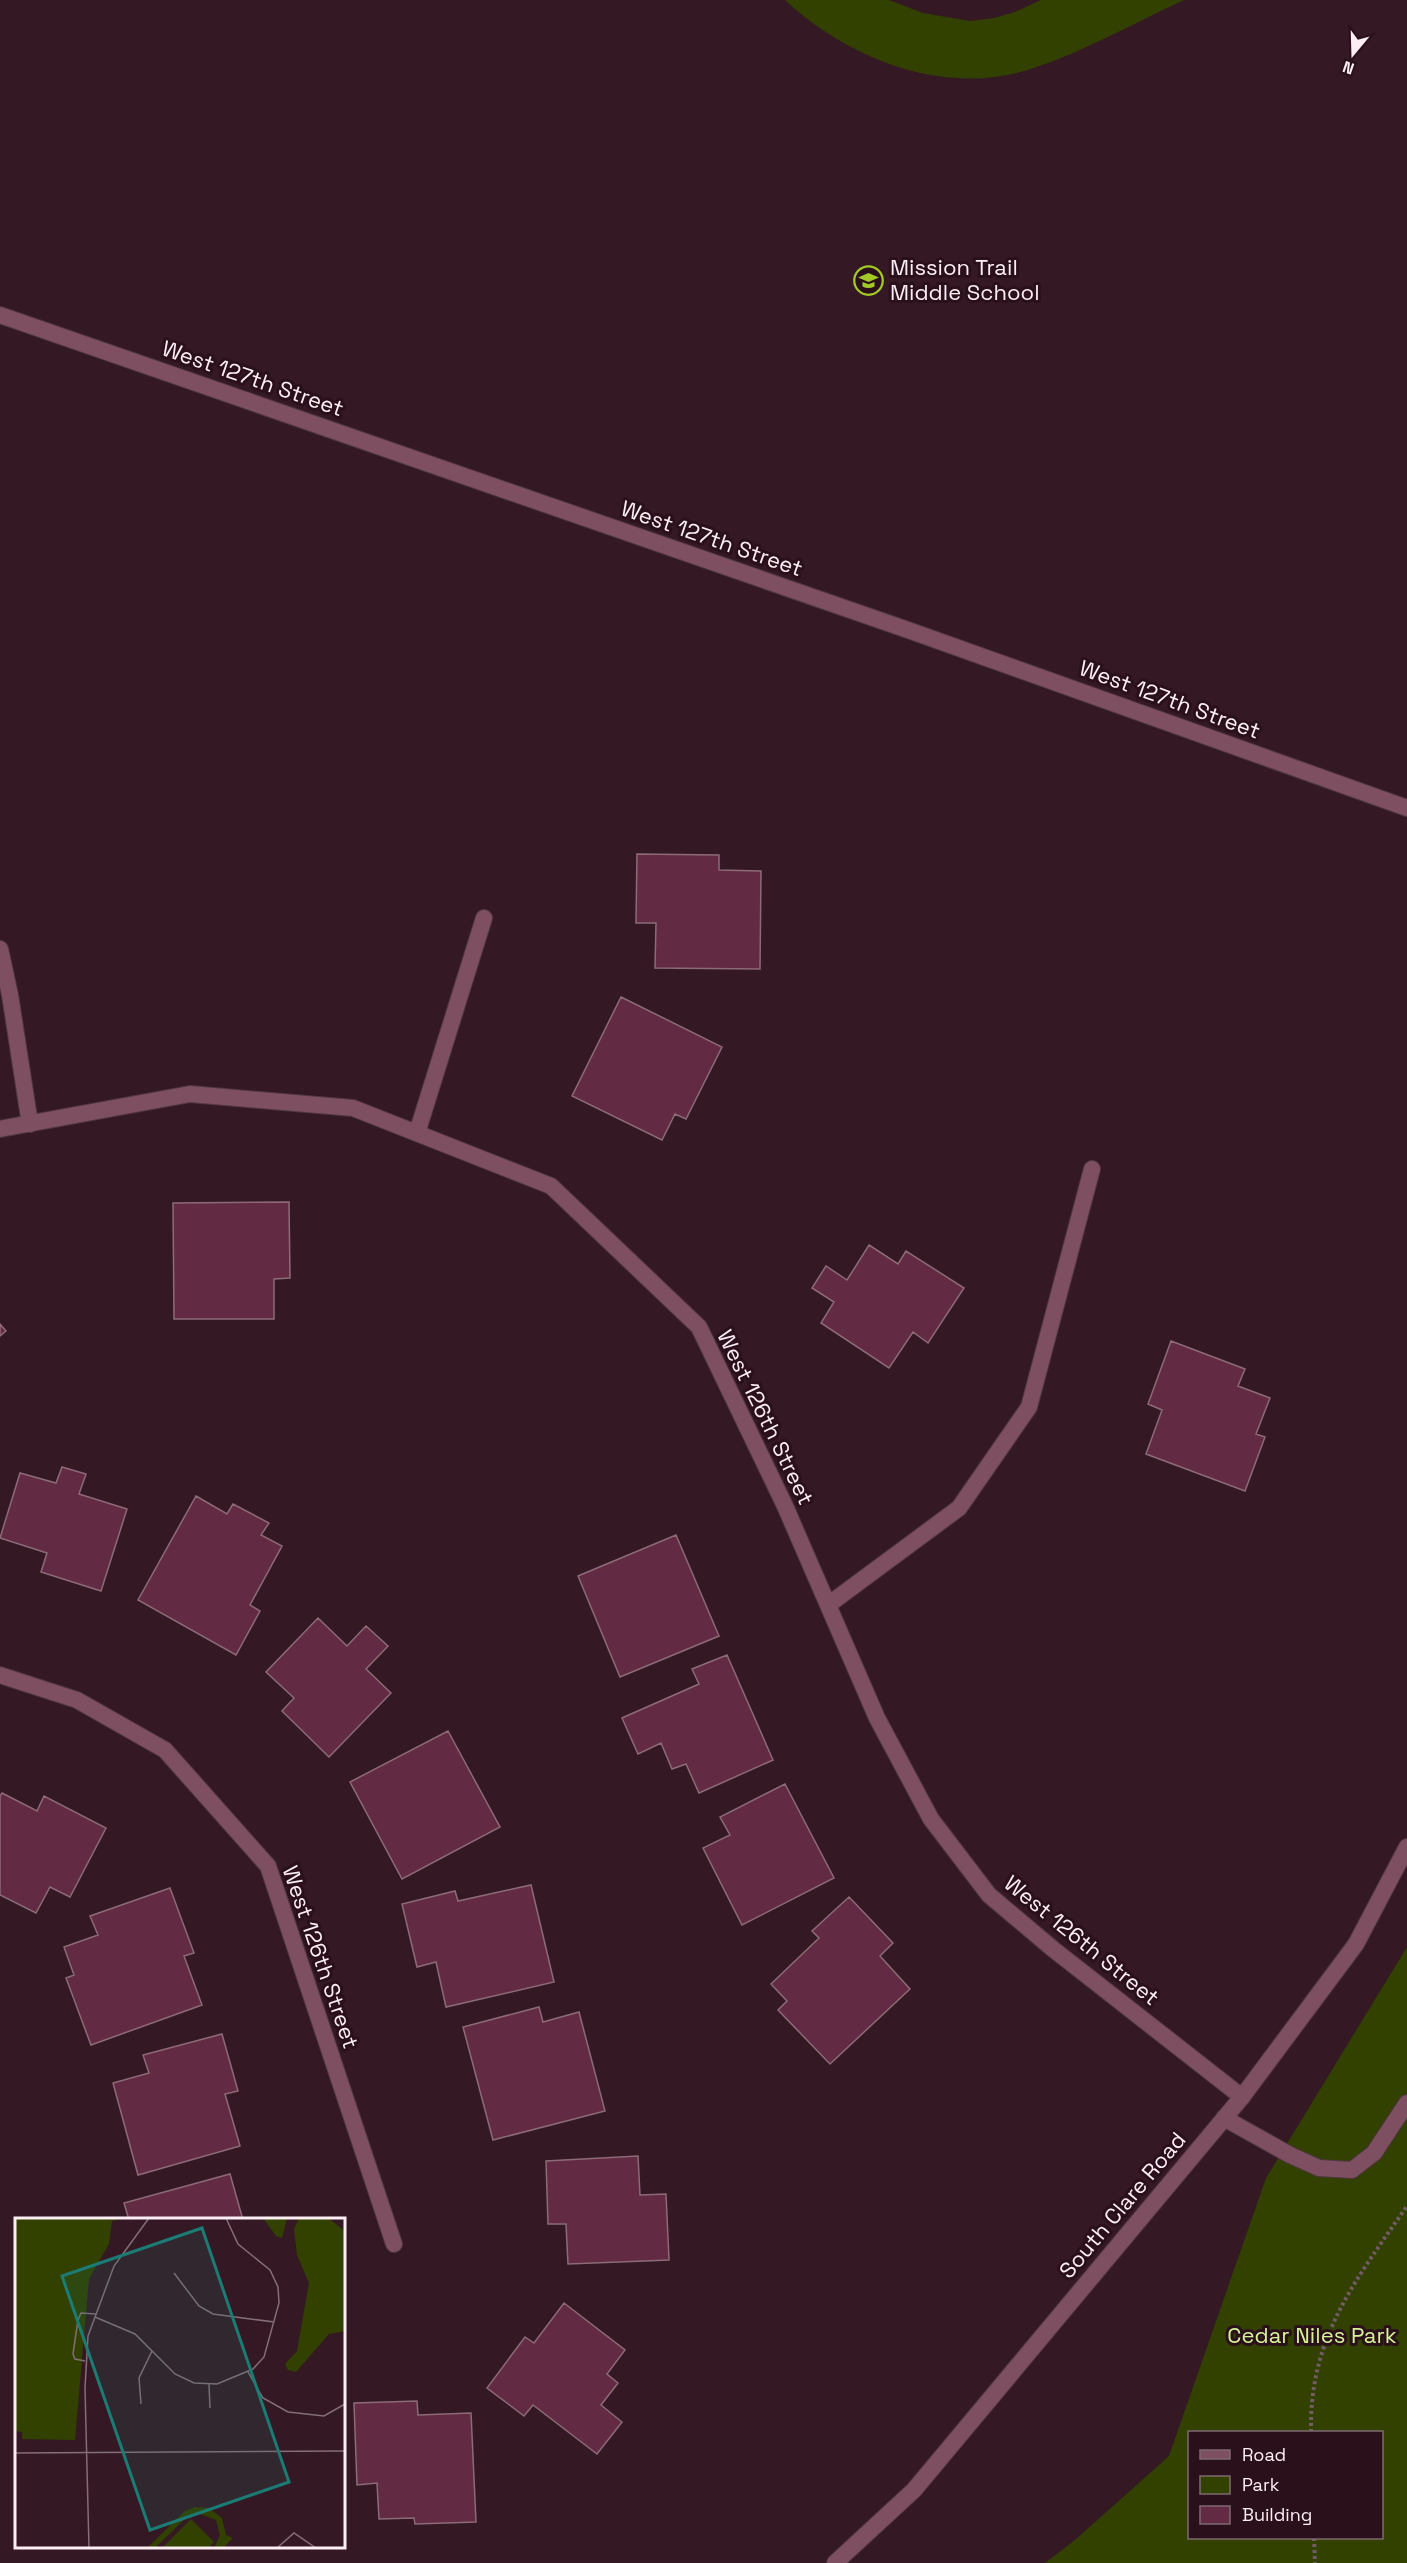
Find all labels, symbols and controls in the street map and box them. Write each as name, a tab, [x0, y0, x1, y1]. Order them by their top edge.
north arrow	[1323, 24, 1383, 84]
text: N	[1340, 56, 1357, 79]
place label: Mission Trail Middle School	[890, 253, 1040, 306]
school or university icon: Mission Trail Middle School	[853, 264, 885, 296]
street label: West 127th Street	[158, 334, 348, 422]
street label: West 127th Street	[617, 494, 807, 582]
street label: West 127th Street	[1076, 653, 1264, 745]
street label: West 126th Street	[711, 1325, 821, 1509]
street label: West 126th Street	[277, 1862, 365, 2052]
street label: West 126th Street	[999, 1869, 1165, 2011]
street label: South Clare Road	[1053, 2126, 1191, 2284]
inset map	[15, 2218, 345, 2548]
park label: Cedar Niles Park	[1227, 2321, 1397, 2349]
legend	[1188, 2431, 1383, 2539]
text: Road	[1242, 2443, 1286, 2466]
text: Park	[1242, 2473, 1280, 2496]
text: Building	[1242, 2503, 1312, 2526]

